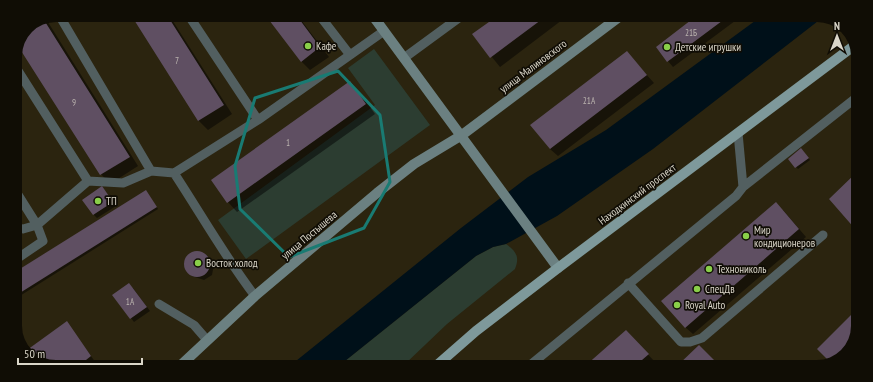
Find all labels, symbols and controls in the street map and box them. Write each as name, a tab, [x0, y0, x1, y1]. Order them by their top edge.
north arrow	[817, 16, 857, 56]
text: N	[834, 19, 840, 33]
house number: 21Б	[685, 27, 697, 38]
street label: улица Малиновского	[497, 36, 569, 96]
place label: Кафе	[316, 39, 337, 53]
place label: Детские игрушки	[675, 40, 741, 54]
marker: Кафе	[303, 41, 313, 51]
marker: Детские игрушки	[662, 42, 672, 52]
house number: 7	[175, 55, 179, 66]
house number: 21А	[583, 95, 596, 106]
house number: 9	[72, 97, 76, 108]
house number: 1	[286, 137, 290, 148]
street label: Находкинский проспект	[595, 160, 679, 228]
place label: ТП	[106, 194, 117, 208]
marker: ТП	[93, 196, 103, 206]
street label: улица Постышева	[278, 208, 340, 262]
place label: Мир кондиционеров	[754, 223, 816, 250]
marker: Мир кондиционеров	[741, 231, 751, 241]
place label: Восток холод	[206, 256, 258, 270]
marker: Восток холод	[193, 258, 203, 268]
place label: Технониколь	[717, 262, 766, 276]
marker: Технониколь	[704, 264, 714, 274]
place label: СпецДв	[705, 282, 735, 296]
marker: СпецДв	[692, 284, 702, 294]
house number: 1А	[126, 296, 135, 307]
place label: Royal Auto	[685, 298, 726, 312]
marker: Royal Auto	[672, 300, 682, 310]
scale bar	[18, 340, 142, 366]
text: 50 m	[24, 346, 45, 361]

